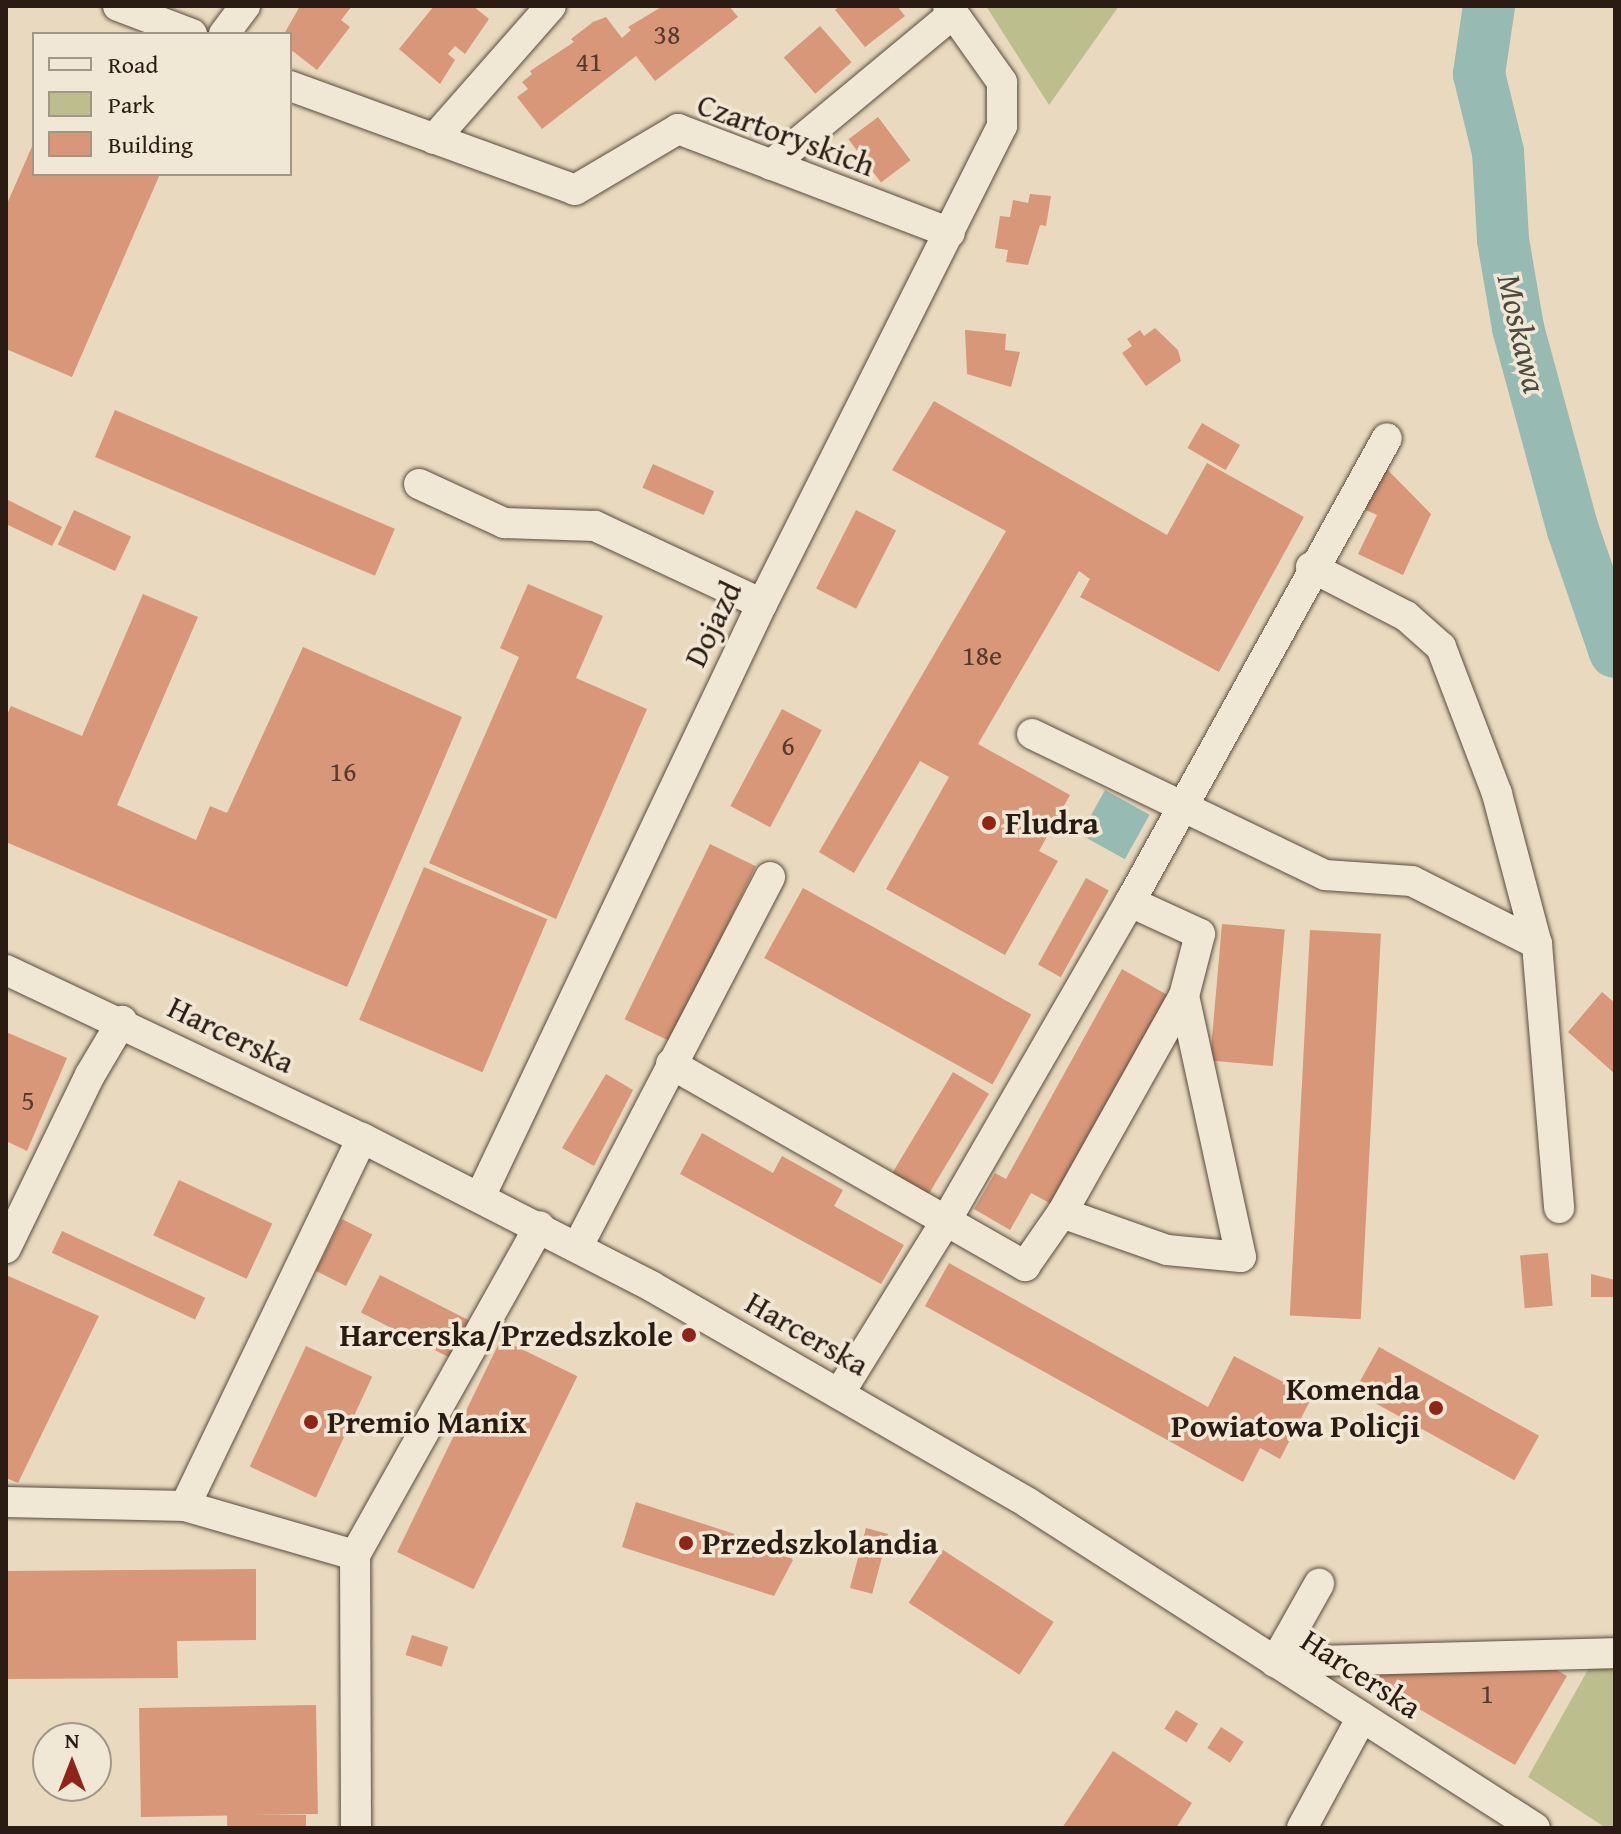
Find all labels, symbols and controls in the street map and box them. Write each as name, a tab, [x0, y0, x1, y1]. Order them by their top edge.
house number: 38	[654, 17, 680, 51]
legend	[32, 32, 292, 176]
house number: 41	[576, 44, 602, 78]
text: Road	[108, 47, 158, 82]
street label: Czartoryskich	[692, 85, 880, 185]
text: Park	[108, 87, 154, 122]
text: Building	[108, 127, 193, 162]
water label: Moskawa	[1490, 270, 1556, 396]
street label: Dojazd	[676, 575, 750, 673]
house number: 18e	[962, 638, 1002, 672]
house number: 6	[781, 728, 795, 762]
house number: 16	[330, 754, 356, 788]
place label: Fludra	[1005, 804, 1099, 842]
marker: Fludra	[980, 814, 998, 832]
street label: Harcerska	[162, 988, 300, 1082]
house number: 5	[21, 1083, 35, 1117]
street label: Harcerska	[739, 1283, 875, 1385]
place label: Harcerska/Przedszkole	[340, 1316, 673, 1354]
marker: Harcerska/Przedszkole	[680, 1326, 698, 1344]
place label: Komenda Powiatowa Policji	[1171, 1371, 1420, 1446]
marker: Komenda Powiatowa Policji	[1427, 1399, 1445, 1417]
place label: Premio Manix	[327, 1403, 527, 1441]
marker: Premio Manix	[302, 1413, 320, 1431]
place label: Przedszkolandia	[702, 1524, 938, 1562]
marker: Przedszkolandia	[677, 1534, 695, 1552]
street label: Harcerska	[1294, 1621, 1428, 1727]
house number: 1	[1480, 1676, 1494, 1710]
north arrow	[32, 1722, 112, 1802]
text: N	[65, 1724, 79, 1756]

